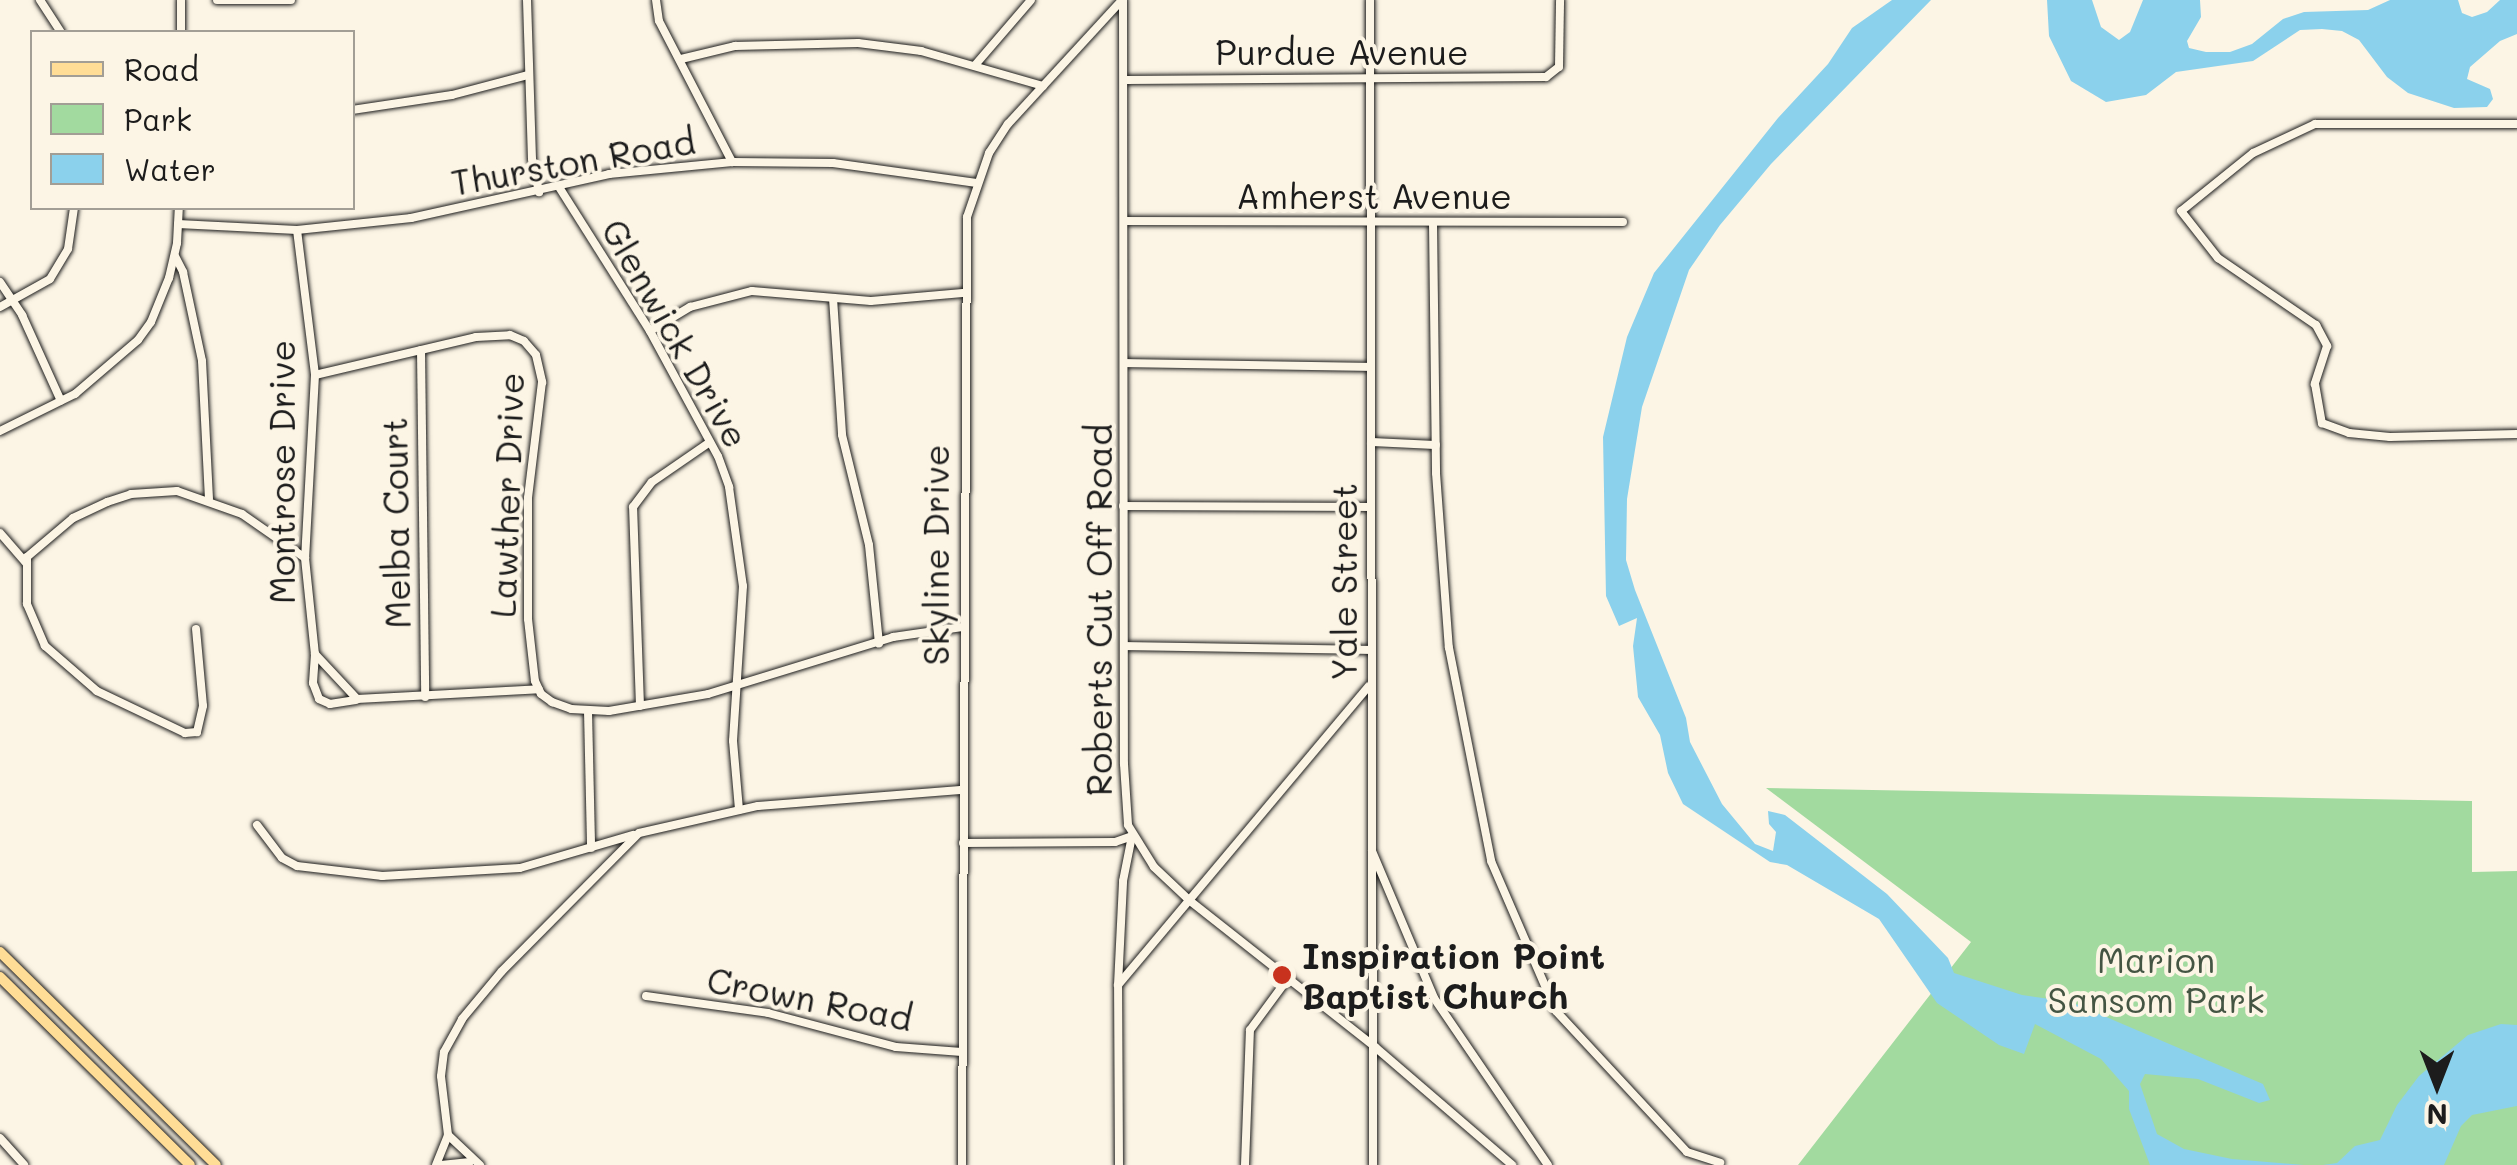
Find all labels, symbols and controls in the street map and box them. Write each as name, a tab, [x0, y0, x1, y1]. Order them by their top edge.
legend	[30, 30, 355, 210]
street label: Purdue Avenue	[1215, 30, 1469, 72]
text: Road	[124, 49, 199, 89]
text: Park	[124, 99, 192, 139]
street label: Thurston Road	[448, 119, 698, 203]
text: Water	[124, 149, 216, 189]
street label: Amherst Avenue	[1236, 174, 1512, 216]
street label: Glenwick Drive	[594, 211, 758, 455]
street label: Montrose Drive	[260, 340, 302, 604]
street label: Lawther Drive	[481, 372, 531, 618]
street label: Melba Court	[372, 417, 418, 629]
street label: Roberts Cut Off Road	[1077, 424, 1119, 796]
street label: Skyline Drive	[914, 445, 956, 665]
street label: Yale Street	[1322, 483, 1364, 681]
place label: Inspiration Point Baptist Church	[1302, 934, 1605, 1016]
park label: Marion Sansom Park	[2047, 938, 2265, 1020]
street label: Crown Road	[704, 958, 916, 1038]
marker: Inspiration Point Baptist Church	[1271, 964, 1293, 986]
north arrow	[2387, 1035, 2487, 1135]
text: N	[2426, 1097, 2448, 1133]

